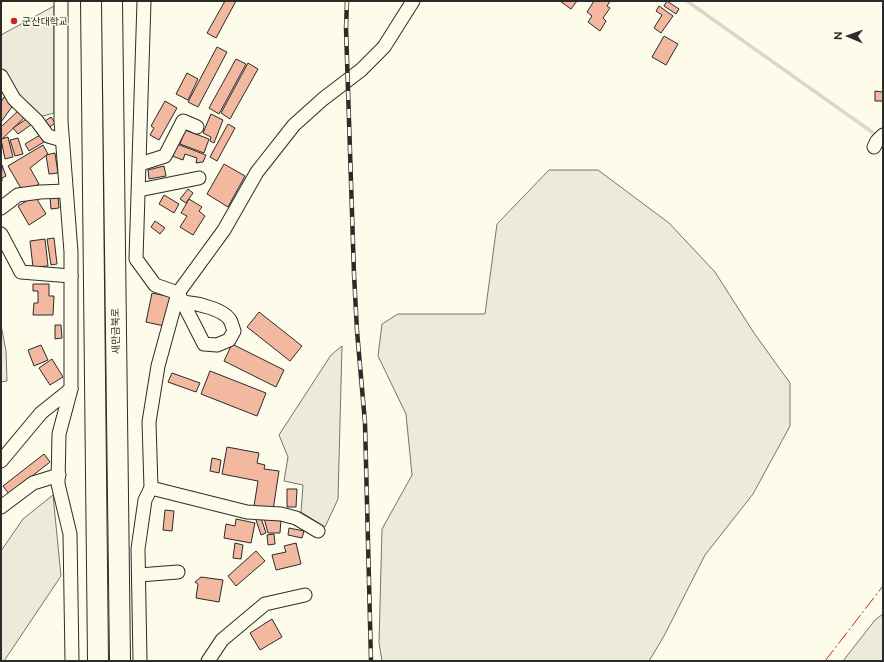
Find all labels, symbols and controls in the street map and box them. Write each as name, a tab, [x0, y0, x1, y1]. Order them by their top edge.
marker: 군산대학교	[9, 16, 19, 26]
place label: 군산대학교	[22, 16, 68, 27]
north arrow	[828, 16, 868, 56]
text: N	[832, 31, 845, 40]
street label: 새만금북로	[110, 308, 121, 354]

